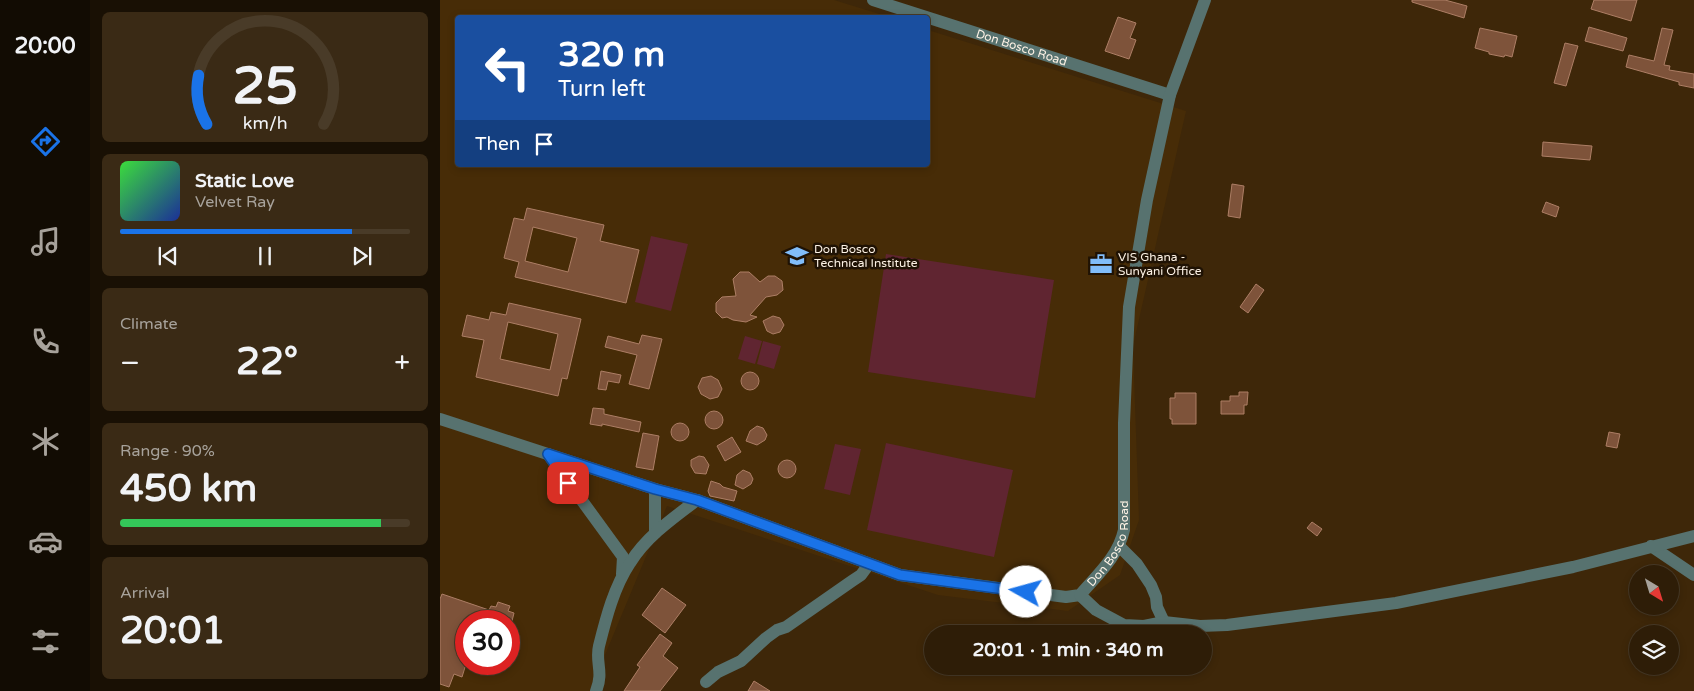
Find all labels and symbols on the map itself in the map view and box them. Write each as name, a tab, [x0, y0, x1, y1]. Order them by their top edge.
street label: Don Bosco Road	[974, 26, 1069, 69]
place label: Don Bosco Technical Institute	[814, 242, 918, 270]
school or university icon: Don Bosco Technical Institute	[784, 243, 810, 269]
place label: VIS Ghana - Sunyani Office	[1118, 250, 1202, 278]
office icon: VIS Ghana - Sunyani Office	[1088, 251, 1114, 277]
pin	[547, 462, 589, 504]
street label: Don Bosco Road	[1084, 501, 1131, 589]
position arrow	[999, 565, 1051, 617]
north arrow	[1629, 565, 1679, 615]
speed limit sign: 30	[455, 610, 520, 675]

